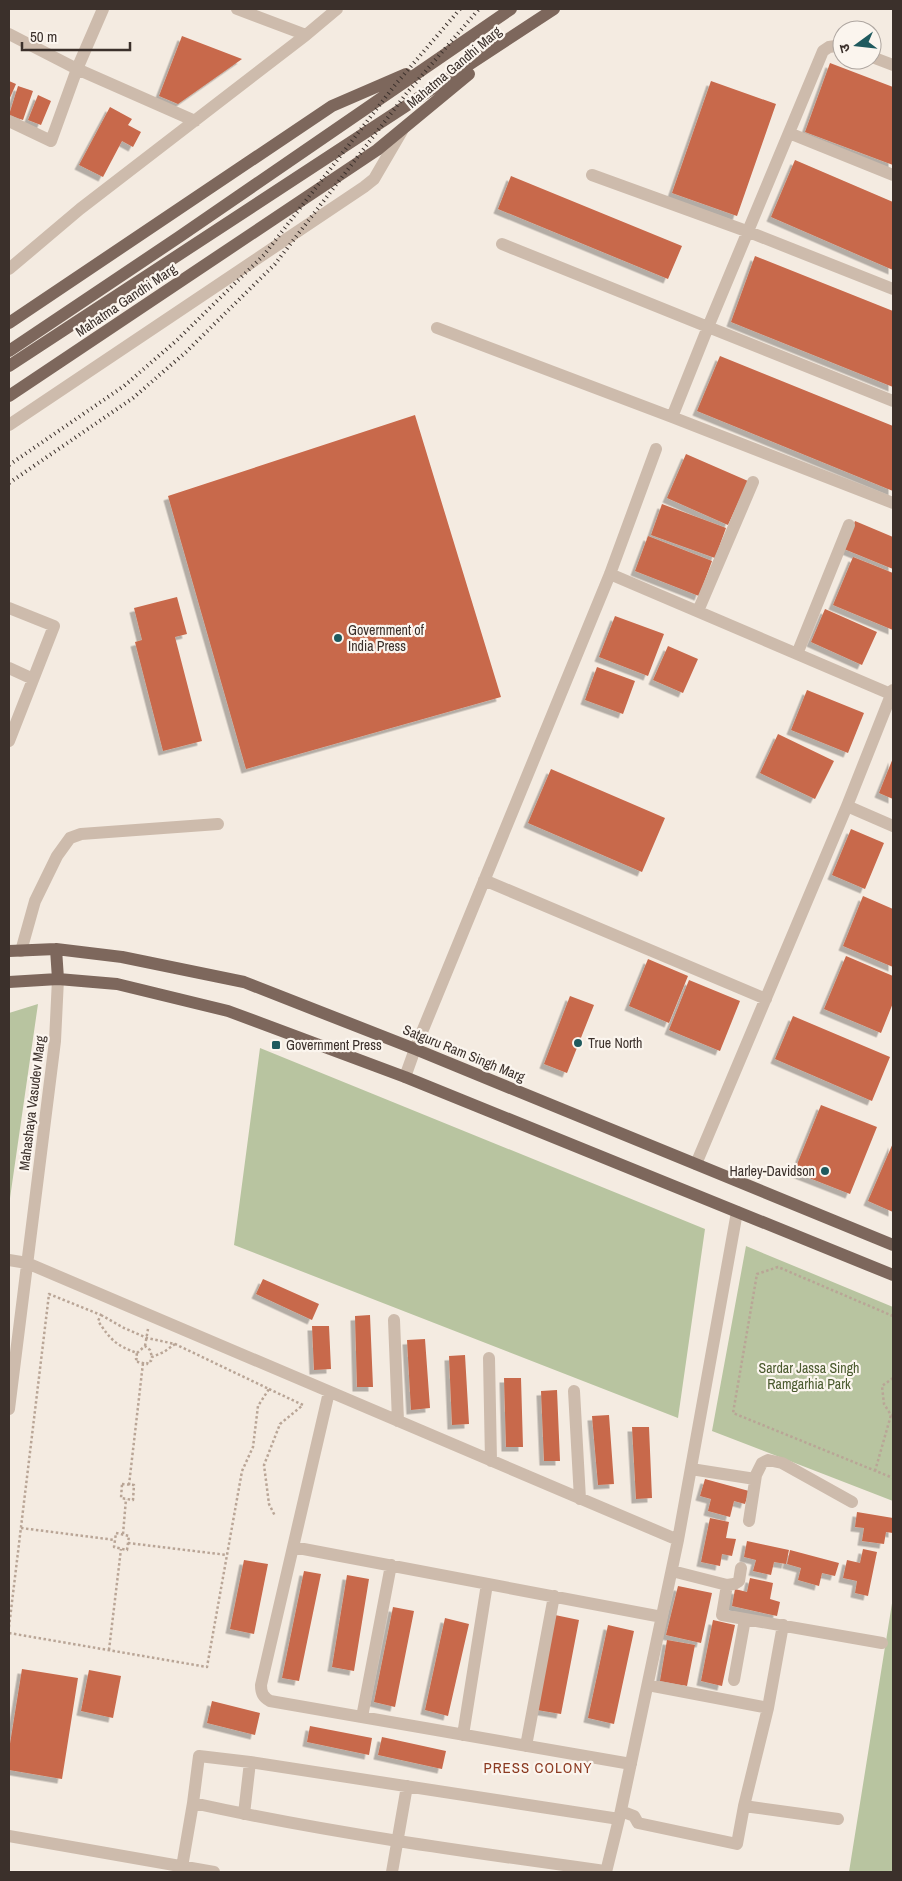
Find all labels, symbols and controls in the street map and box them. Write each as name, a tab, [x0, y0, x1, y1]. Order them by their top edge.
scale bar	[22, 20, 130, 52]
north arrow	[832, 20, 882, 70]
street label: Mahatma Gandhi Marg	[403, 22, 505, 112]
text: 50 m	[30, 26, 57, 47]
text: उ	[834, 41, 854, 55]
street label: Mahatma Gandhi Marg	[72, 259, 180, 340]
place label: Government of India Press	[348, 621, 425, 655]
marker: Government of India Press	[332, 632, 344, 644]
street label: Satguru Ram Singh Marg	[400, 1020, 528, 1086]
street label: Mahashaya Vasudev Marg	[15, 1034, 49, 1171]
place label: True North	[588, 1034, 642, 1052]
place label: Government Press	[286, 1036, 382, 1054]
marker: True North	[572, 1037, 584, 1049]
marker: Government Press	[270, 1039, 282, 1051]
place label: Harley-Davidson	[730, 1162, 815, 1180]
marker: Harley-Davidson	[819, 1165, 831, 1177]
park label: Sardar Jassa Singh Ramgarhia Park	[759, 1359, 859, 1393]
district label: PRESS COLONY	[483, 1757, 593, 1778]

